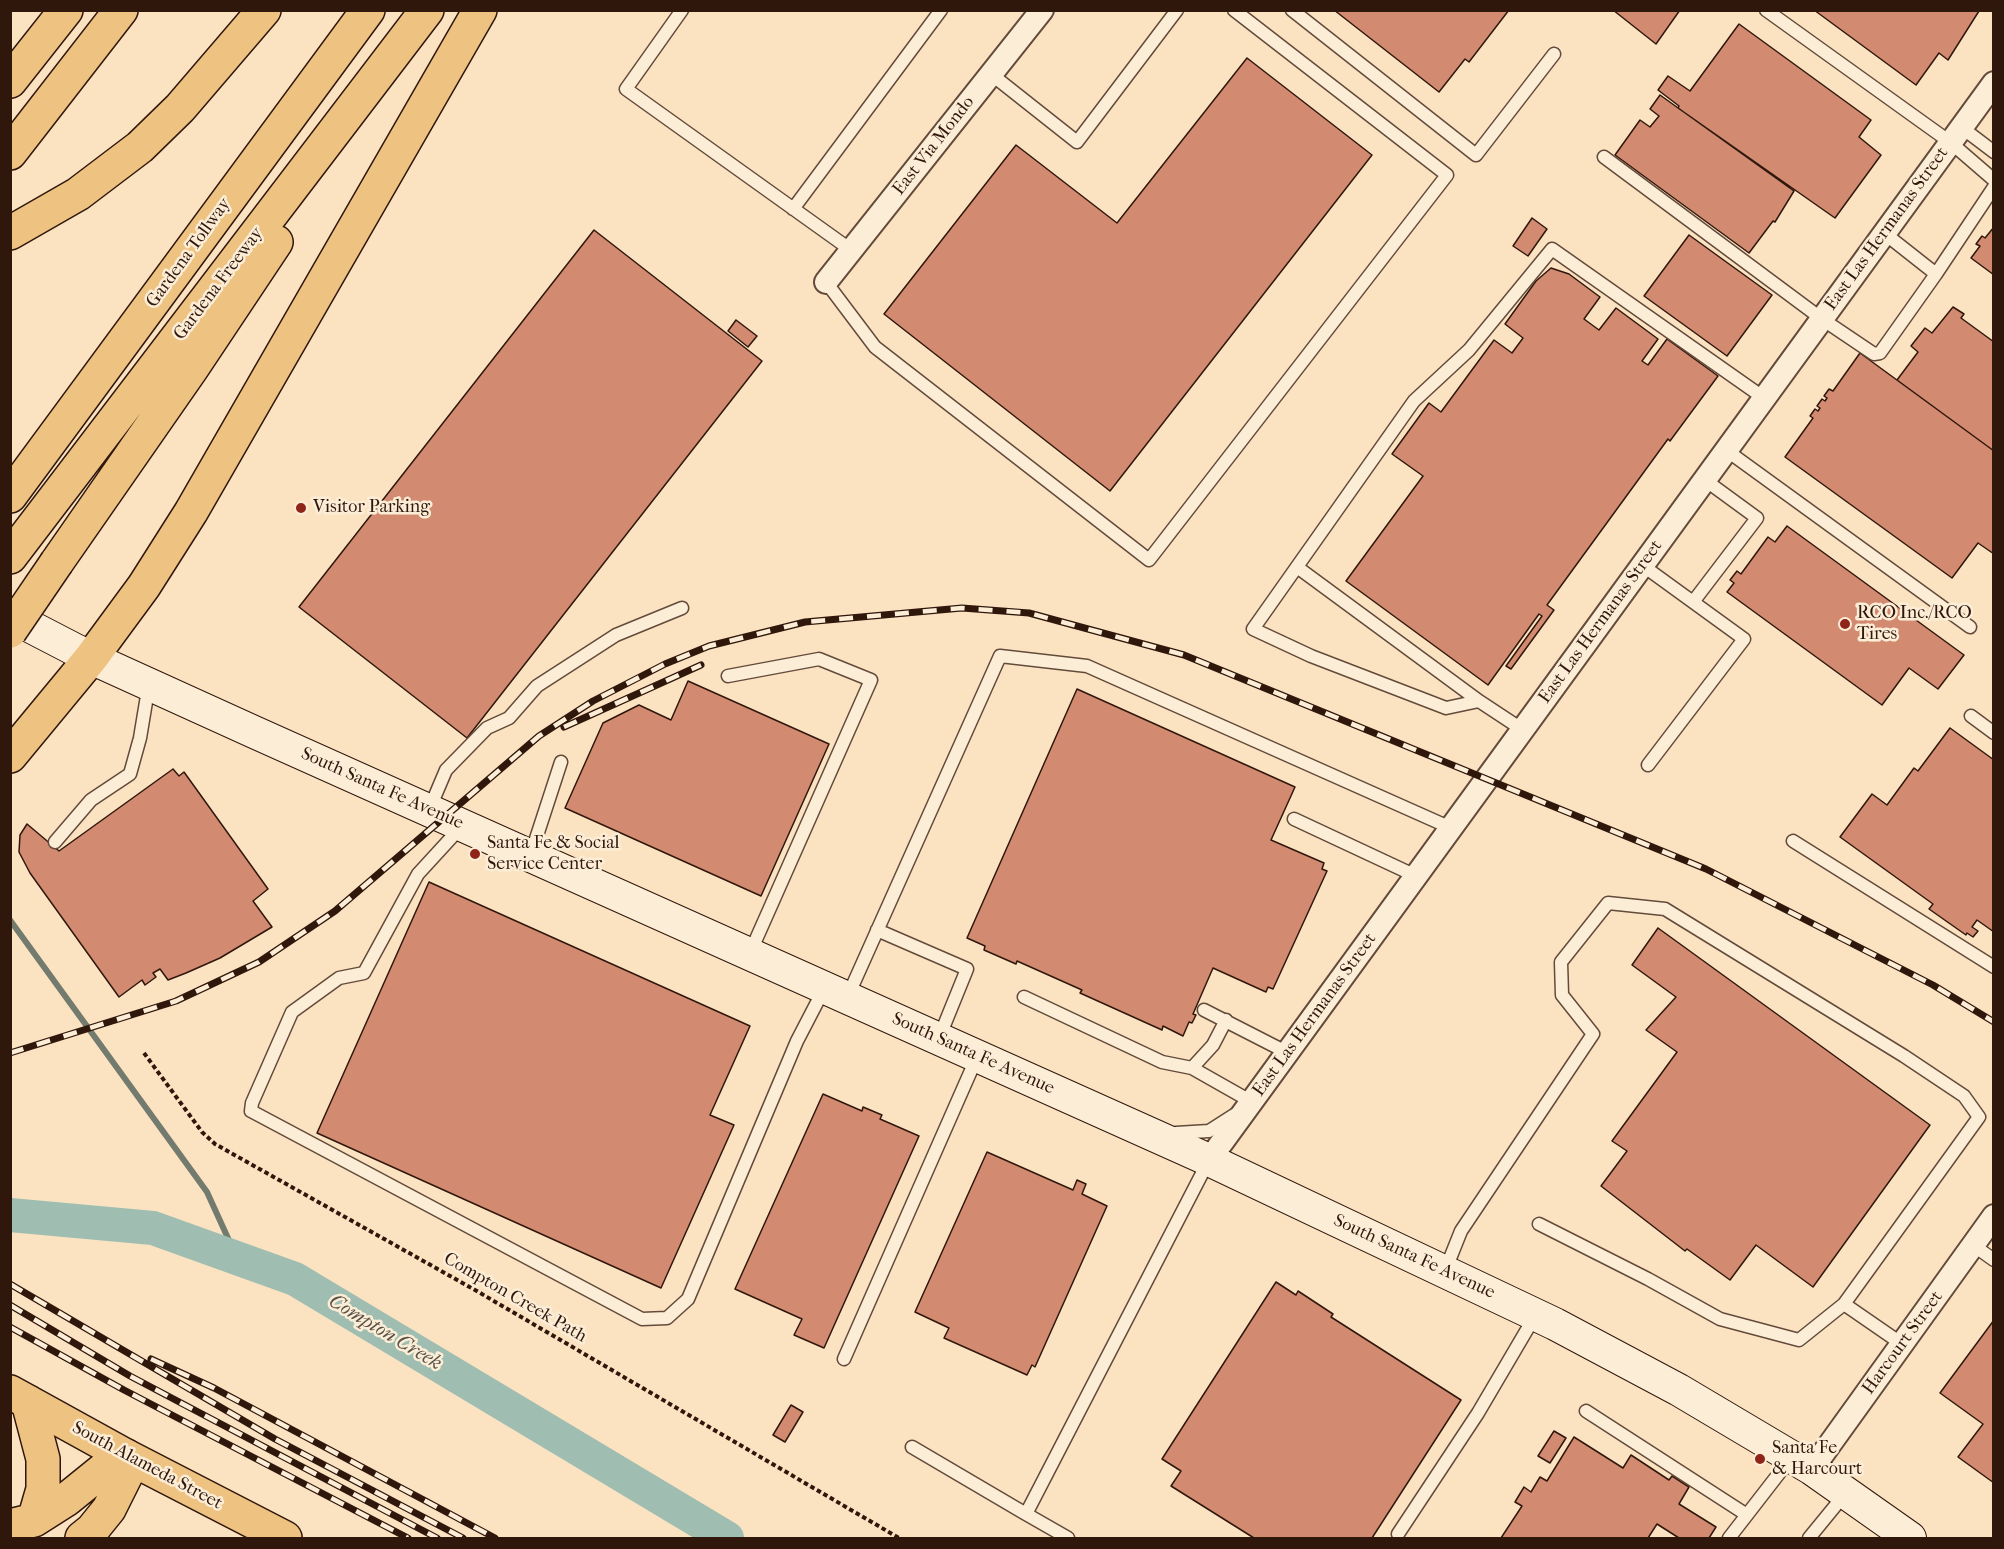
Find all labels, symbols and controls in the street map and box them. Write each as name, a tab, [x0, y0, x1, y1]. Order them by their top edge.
street label: East Via Mondo	[889, 92, 979, 200]
street label: East Las Hermanas Street	[1820, 143, 1954, 315]
street label: Gardena Tollway	[142, 194, 236, 312]
street label: Gardena Freeway	[170, 223, 268, 345]
place label: Visitor Parking	[313, 497, 430, 519]
marker: Visitor Parking	[294, 501, 308, 515]
street label: East Las Hermanas Street	[1534, 536, 1668, 708]
place label: RCO Inc./RCO Tires	[1857, 603, 1972, 646]
marker: RCO Inc./RCO Tires	[1838, 617, 1852, 631]
street label: South Santa Fe Avenue	[297, 743, 467, 835]
place label: Santa Fe & Social Service Center	[487, 833, 620, 876]
marker: Santa Fe & Social Service Center	[468, 847, 482, 861]
street label: East Las Hermanas Street	[1248, 929, 1382, 1101]
street label: South Santa Fe Avenue	[888, 1008, 1058, 1100]
street label: South Santa Fe Avenue	[1330, 1210, 1498, 1304]
street label: Compton Creek Path	[440, 1248, 590, 1348]
street label: Harcourt Street	[1858, 1287, 1948, 1399]
water label: Compton Creek	[324, 1290, 446, 1376]
street label: South Alameda Street	[68, 1417, 226, 1515]
place label: Santa Fe & Harcourt	[1772, 1438, 1862, 1480]
marker: Santa Fe & Harcourt	[1753, 1452, 1767, 1466]

